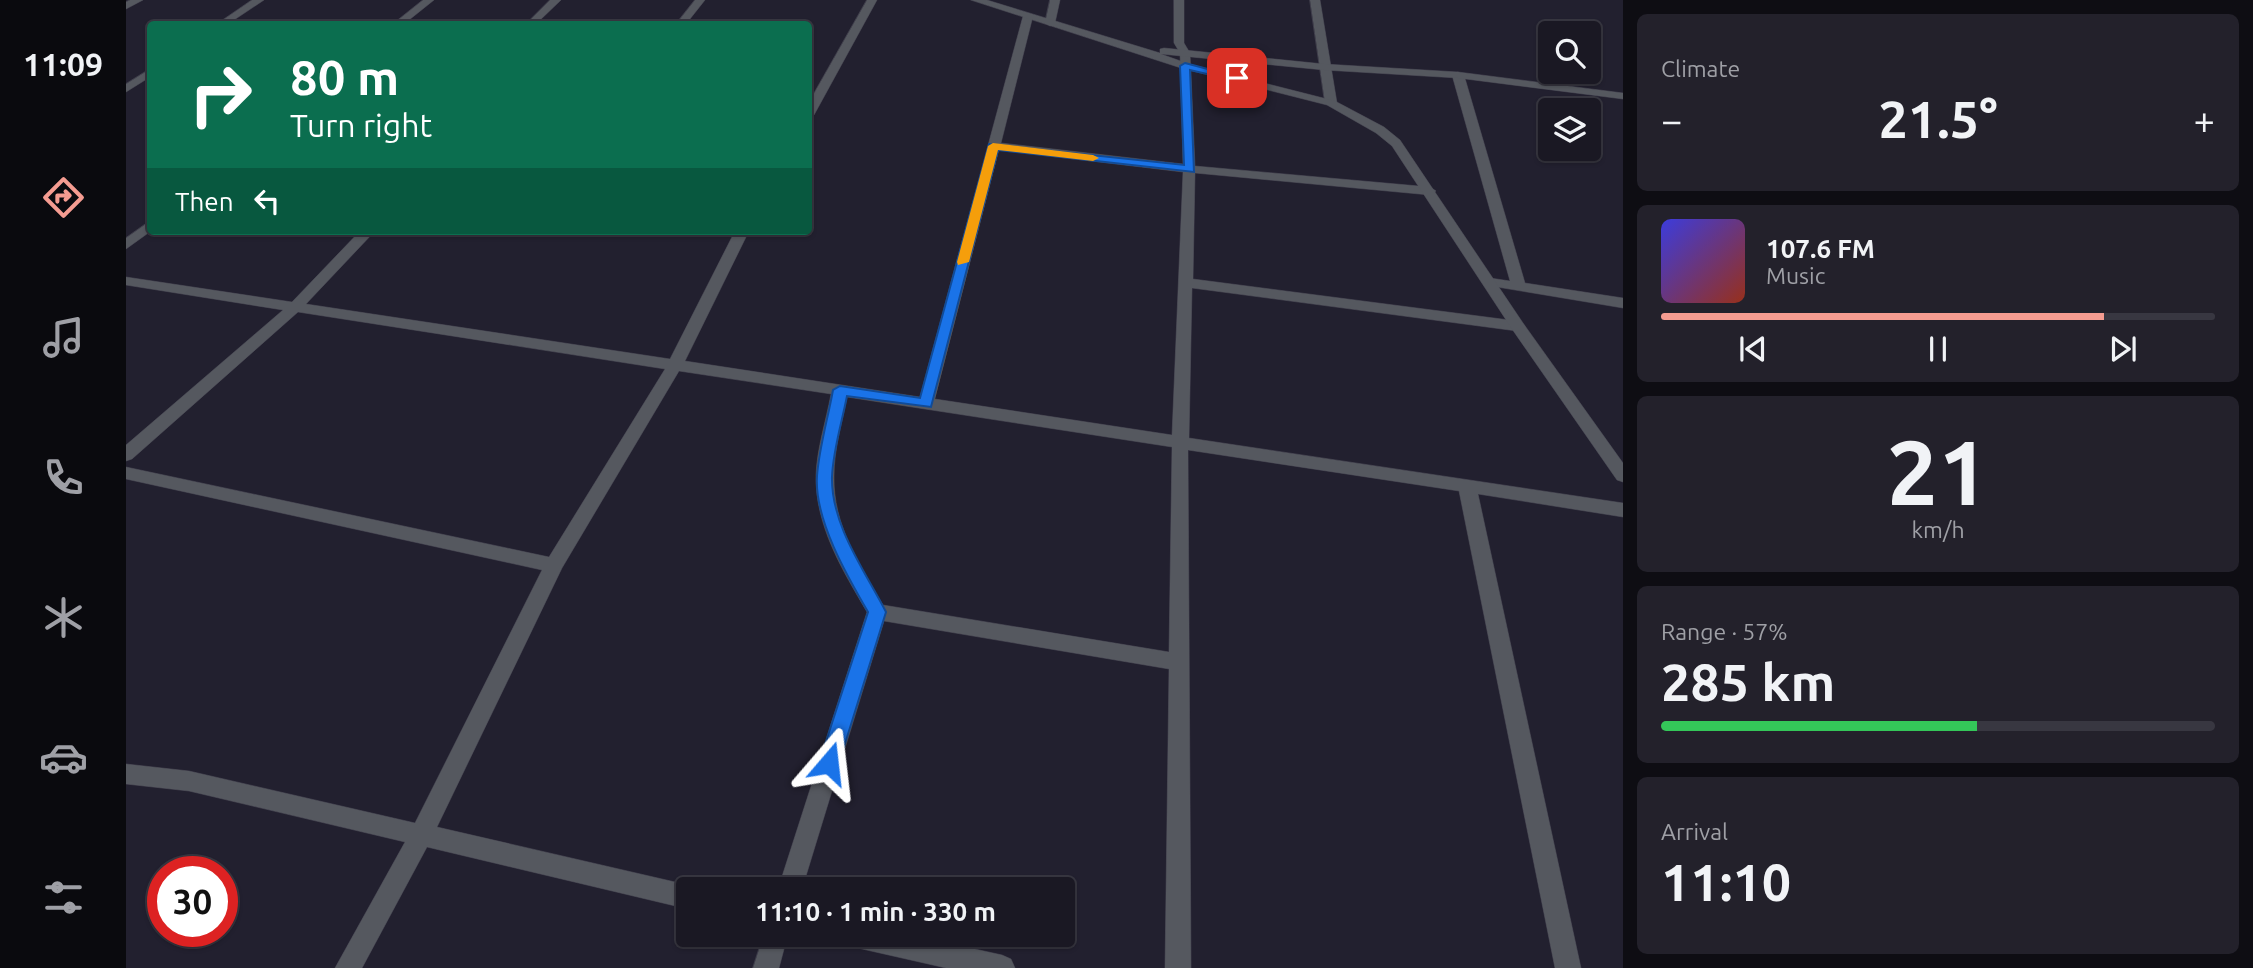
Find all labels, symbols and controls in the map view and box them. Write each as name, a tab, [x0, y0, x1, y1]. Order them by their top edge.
map controls	[1538, 21, 1601, 161]
button: search	[1538, 21, 1601, 84]
text: 11:09	[23, 46, 103, 82]
pin	[1207, 48, 1267, 108]
icon: right	[175, 49, 266, 140]
text: 80 m	[290, 49, 399, 104]
text: Climate	[1661, 56, 1740, 81]
icon: arrive	[1218, 59, 1256, 97]
text: 21.5°	[1878, 90, 1998, 148]
button: layers	[1538, 98, 1601, 161]
text: −	[1661, 99, 1682, 141]
text: +	[2194, 99, 2215, 141]
text: Turn right	[290, 107, 432, 143]
icon: directions	[39, 173, 88, 222]
icon: left	[248, 182, 286, 220]
text: Then	[175, 187, 234, 216]
text: 107.6 FM	[1766, 234, 1875, 263]
text: Music	[1766, 263, 1825, 288]
icon: music	[39, 313, 88, 362]
icon: previous	[1734, 330, 1772, 368]
icon: pause	[1919, 330, 1957, 368]
icon: next	[2104, 330, 2142, 368]
text: 21	[1887, 420, 1989, 522]
icon: phone	[39, 453, 88, 502]
text: km/h	[1911, 517, 1965, 542]
icon: climate	[39, 593, 88, 642]
text: Range · 57%	[1661, 619, 1788, 644]
text: 285 km	[1661, 653, 1835, 711]
position arrow	[792, 726, 866, 800]
icon: car	[39, 733, 88, 782]
text: Arrival	[1661, 819, 1728, 844]
text: 11:10	[1661, 853, 1791, 911]
speed limit sign: 30	[147, 856, 238, 947]
icon: filters	[39, 873, 88, 922]
text: 11:10 · 1 min · 330 m	[755, 897, 996, 926]

